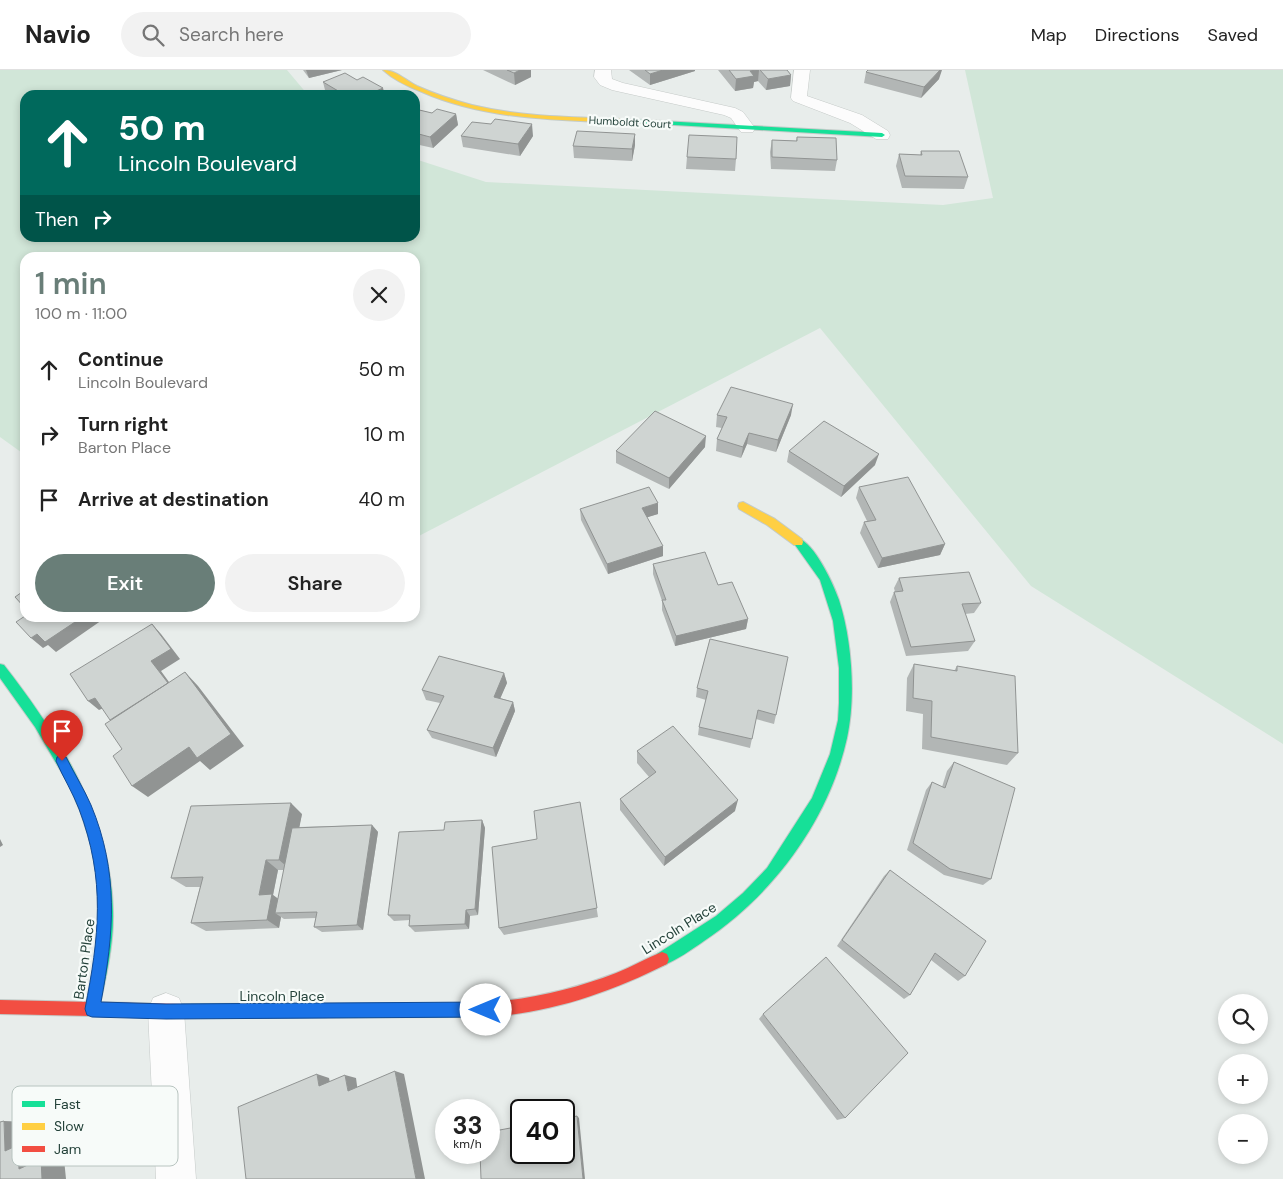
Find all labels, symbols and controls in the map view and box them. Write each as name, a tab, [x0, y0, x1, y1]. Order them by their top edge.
search box	[121, 12, 471, 57]
text: Navio	[25, 19, 91, 50]
icon: search	[139, 21, 167, 49]
text: Search here	[179, 22, 284, 47]
text: Map	[1031, 23, 1067, 47]
text: Directions	[1095, 23, 1180, 47]
text: Saved	[1208, 23, 1258, 47]
text: 50 m	[118, 105, 206, 151]
icon: ahead	[35, 110, 100, 175]
street label: Humboldt Court	[588, 113, 672, 131]
text: Lincoln Boulevard	[118, 149, 297, 178]
icon: right	[88, 205, 116, 233]
text: Then	[35, 207, 78, 232]
text: 1 min	[35, 264, 107, 303]
button: close	[353, 269, 405, 321]
text: 100 m · 11:00	[35, 303, 127, 324]
text: Continue	[78, 347, 164, 372]
icon: ahead	[35, 356, 63, 384]
text: 50 m	[358, 357, 405, 382]
text: Lincoln Boulevard	[78, 372, 208, 393]
text: Turn right	[78, 412, 168, 437]
icon: right	[35, 421, 63, 449]
text: 10 m	[364, 422, 405, 447]
text: Barton Place	[78, 437, 171, 458]
icon: arrive	[35, 486, 63, 514]
text: Arrive at destination	[78, 487, 269, 512]
text: 40 m	[358, 487, 405, 512]
button: Exit	[35, 554, 215, 612]
button: Share	[225, 554, 405, 612]
pin	[41, 710, 83, 761]
icon: arrive	[48, 717, 76, 745]
street label: Lincoln Place	[638, 898, 720, 958]
street label: Barton Place	[69, 917, 99, 1001]
position arrow	[459, 983, 511, 1035]
street label: Lincoln Place	[240, 987, 324, 1005]
map controls	[1218, 994, 1268, 1164]
button: search	[1218, 994, 1268, 1044]
button: +	[1218, 1054, 1268, 1104]
legend	[12, 1086, 178, 1166]
text: Fast	[54, 1095, 81, 1113]
speed limit sign: 40	[510, 1099, 575, 1164]
text: 33	[452, 1109, 483, 1142]
button: −	[1218, 1114, 1268, 1164]
text: Slow	[54, 1117, 84, 1135]
text: km/h	[453, 1136, 482, 1152]
text: Jam	[54, 1140, 81, 1158]

